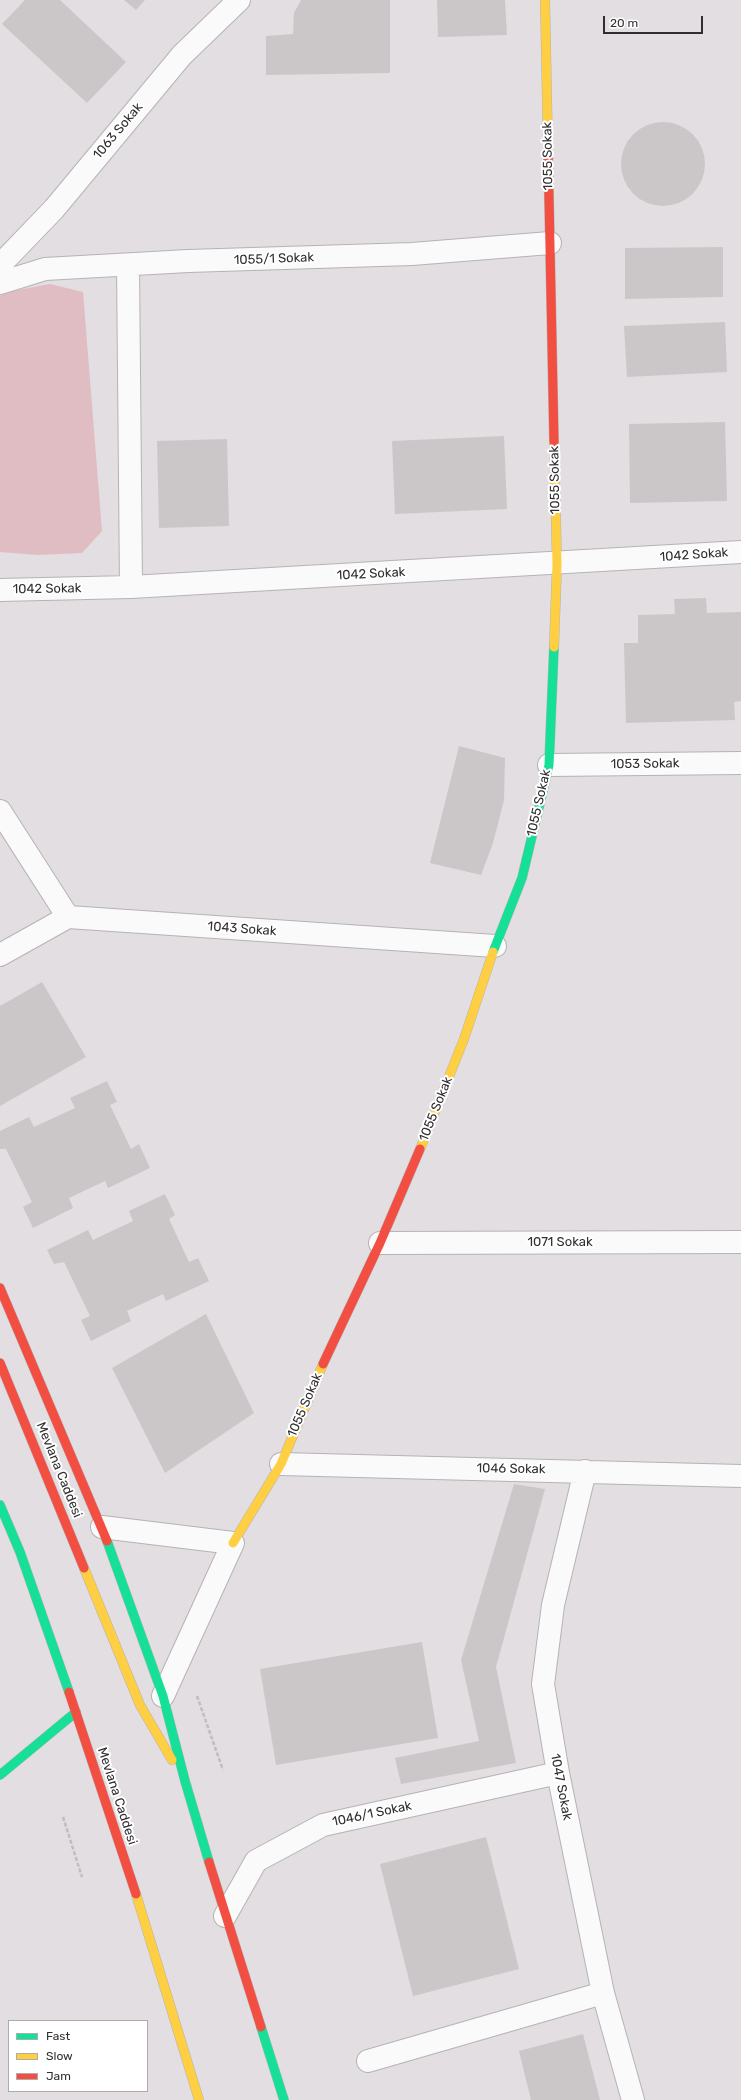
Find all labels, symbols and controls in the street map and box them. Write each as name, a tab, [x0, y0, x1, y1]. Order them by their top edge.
scale bar	[605, 8, 705, 34]
text: 20 m	[610, 16, 638, 30]
street label: 1063 Sokak	[90, 100, 146, 162]
street label: 1055 Sokak	[540, 122, 556, 190]
street label: 1055/1 Sokak	[234, 250, 314, 268]
street label: 1055 Sokak	[547, 446, 563, 514]
street label: 1042 Sokak	[659, 545, 729, 565]
street label: 1042 Sokak	[336, 564, 406, 584]
street label: 1042 Sokak	[13, 581, 81, 597]
street label: 1053 Sokak	[611, 756, 679, 772]
street label: 1055 Sokak	[524, 768, 554, 838]
street label: 1043 Sokak	[207, 919, 277, 939]
street label: 1055 Sokak	[416, 1074, 456, 1144]
street label: 1071 Sokak	[527, 1234, 593, 1250]
street label: 1055 Sokak	[284, 1370, 326, 1440]
street label: Mevlana Caddesi	[33, 1420, 85, 1520]
street label: 1046 Sokak	[476, 1461, 546, 1477]
street label: Mevlana Caddesi	[94, 1745, 140, 1847]
street label: 1047 Sokak	[547, 1752, 575, 1822]
street label: 1046/1 Sokak	[331, 1798, 413, 1830]
legend	[8, 2020, 148, 2092]
text: Fast	[46, 2029, 70, 2043]
text: Slow	[46, 2049, 73, 2063]
text: Jam	[46, 2069, 71, 2083]

